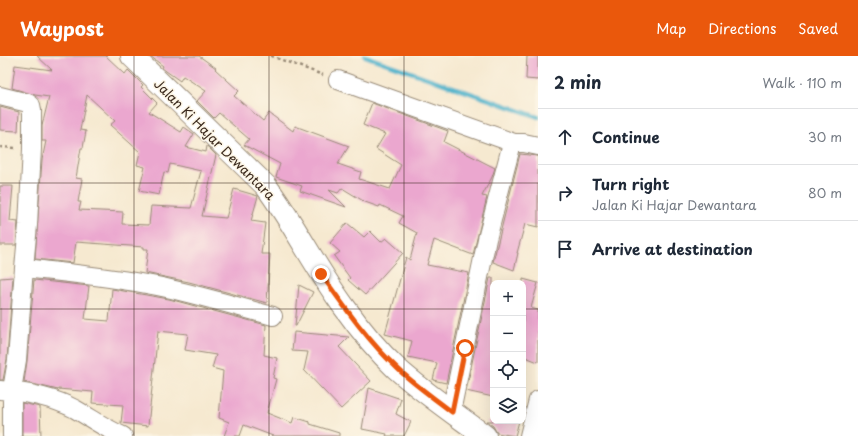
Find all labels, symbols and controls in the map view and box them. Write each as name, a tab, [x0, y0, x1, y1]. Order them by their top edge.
text: Waypost	[20, 14, 104, 42]
text: Map	[656, 18, 686, 39]
text: Directions	[708, 18, 776, 39]
text: Saved	[798, 18, 838, 39]
text: 2 min	[554, 69, 601, 95]
text: Walk · 110 m	[763, 73, 842, 92]
street label: Jalan Ki Hajar Dewantara	[150, 74, 280, 204]
text: Continue	[592, 125, 660, 148]
icon: ahead	[554, 126, 576, 148]
text: 30 m	[808, 127, 842, 146]
text: Turn right	[592, 172, 669, 195]
icon: right	[554, 182, 576, 204]
text: 80 m	[808, 183, 842, 202]
text: Jalan Ki Hajar Dewantara	[592, 195, 756, 214]
text: Arrive at destination	[592, 237, 753, 260]
icon: arrive	[554, 238, 576, 260]
route end	[312, 265, 330, 283]
map controls	[490, 280, 526, 424]
button: +	[490, 280, 526, 316]
button: −	[490, 316, 526, 352]
route start	[456, 339, 474, 357]
button: locate	[490, 352, 526, 388]
button: layers	[490, 388, 526, 424]

